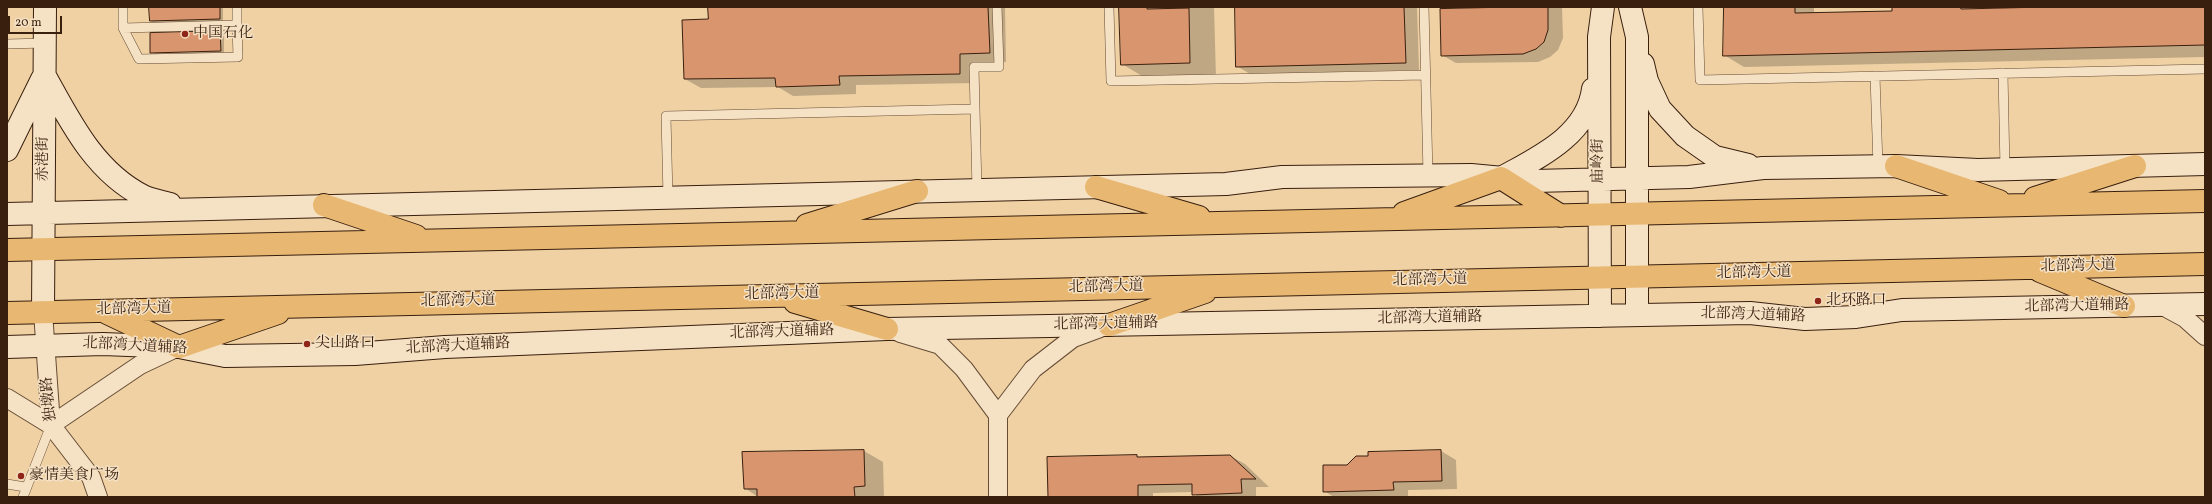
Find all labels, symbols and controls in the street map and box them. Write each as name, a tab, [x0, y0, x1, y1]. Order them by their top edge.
scale bar	[10, 8, 64, 34]
text: 20 m	[15, 15, 42, 31]
place label: 中国石化	[193, 25, 253, 43]
marker: 中国石化	[180, 29, 190, 39]
street label: 赤港街	[35, 137, 53, 181]
street label: 庙岭街	[1590, 139, 1608, 183]
street label: 北部湾大道	[2040, 257, 2116, 277]
street label: 北部湾大道	[1716, 264, 1792, 284]
street label: 北部湾大道	[1392, 271, 1468, 291]
street label: 北部湾大道	[1068, 278, 1144, 298]
street label: 北部湾大道	[744, 285, 820, 305]
street label: 北部湾大道	[420, 292, 496, 312]
place label: 北环路口	[1826, 292, 1886, 310]
marker: 北环路口	[1813, 296, 1823, 306]
street label: 北部湾大道辅路	[2024, 297, 2130, 317]
street label: 北部湾大道	[96, 300, 172, 320]
street label: 北部湾大道辅路	[1700, 305, 1806, 327]
street label: 北部湾大道辅路	[1377, 309, 1483, 329]
street label: 北部湾大道辅路	[1053, 315, 1159, 335]
street label: 北部湾大道辅路	[729, 322, 835, 344]
street label: 北部湾大道辅路	[82, 335, 188, 359]
place label: 尖山路口	[315, 335, 375, 353]
street label: 北部湾大道辅路	[405, 335, 511, 359]
marker: 尖山路口	[302, 339, 312, 349]
street label: 独墩路	[39, 376, 61, 422]
place label: 豪情美食广场	[29, 467, 119, 485]
marker: 豪情美食广场	[16, 471, 26, 481]

